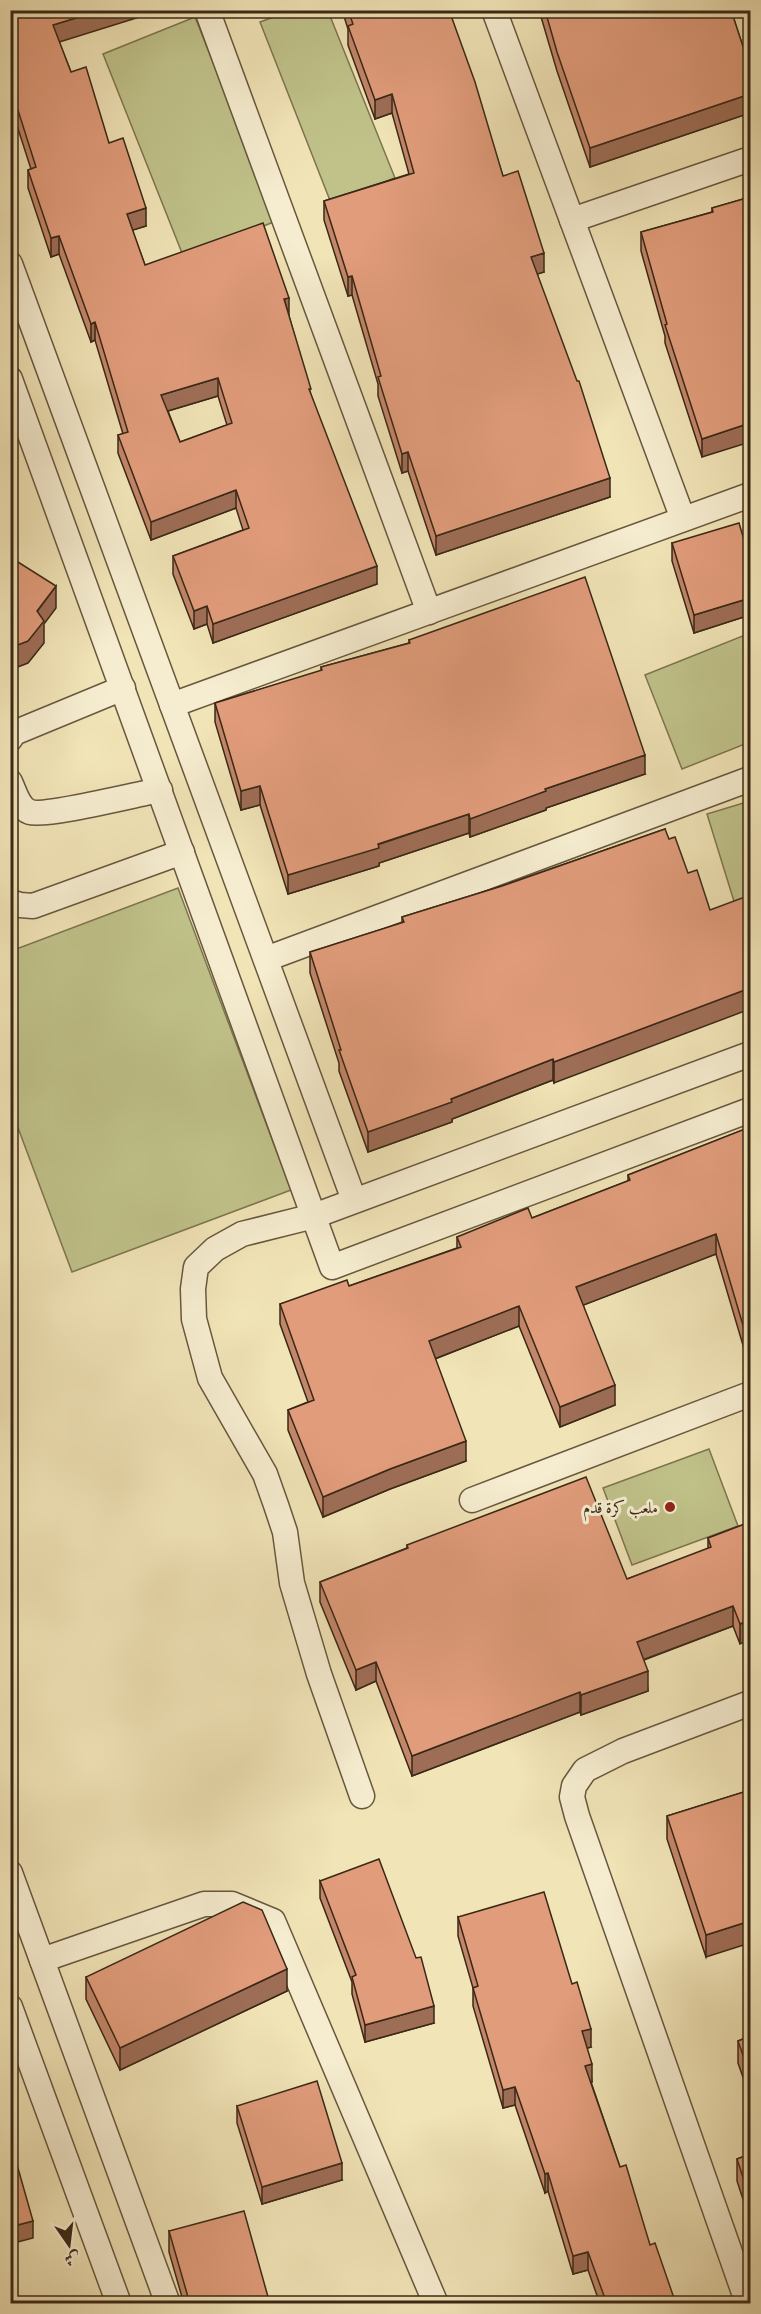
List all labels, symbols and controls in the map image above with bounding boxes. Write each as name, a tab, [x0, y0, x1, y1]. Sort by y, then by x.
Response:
place label: ملعب كرة قدم	[583, 1498, 658, 1522]
marker: ملعب كرة قدم	[663, 1500, 677, 1514]
north arrow	[39, 2215, 99, 2275]
text: ش	[63, 2248, 83, 2270]

